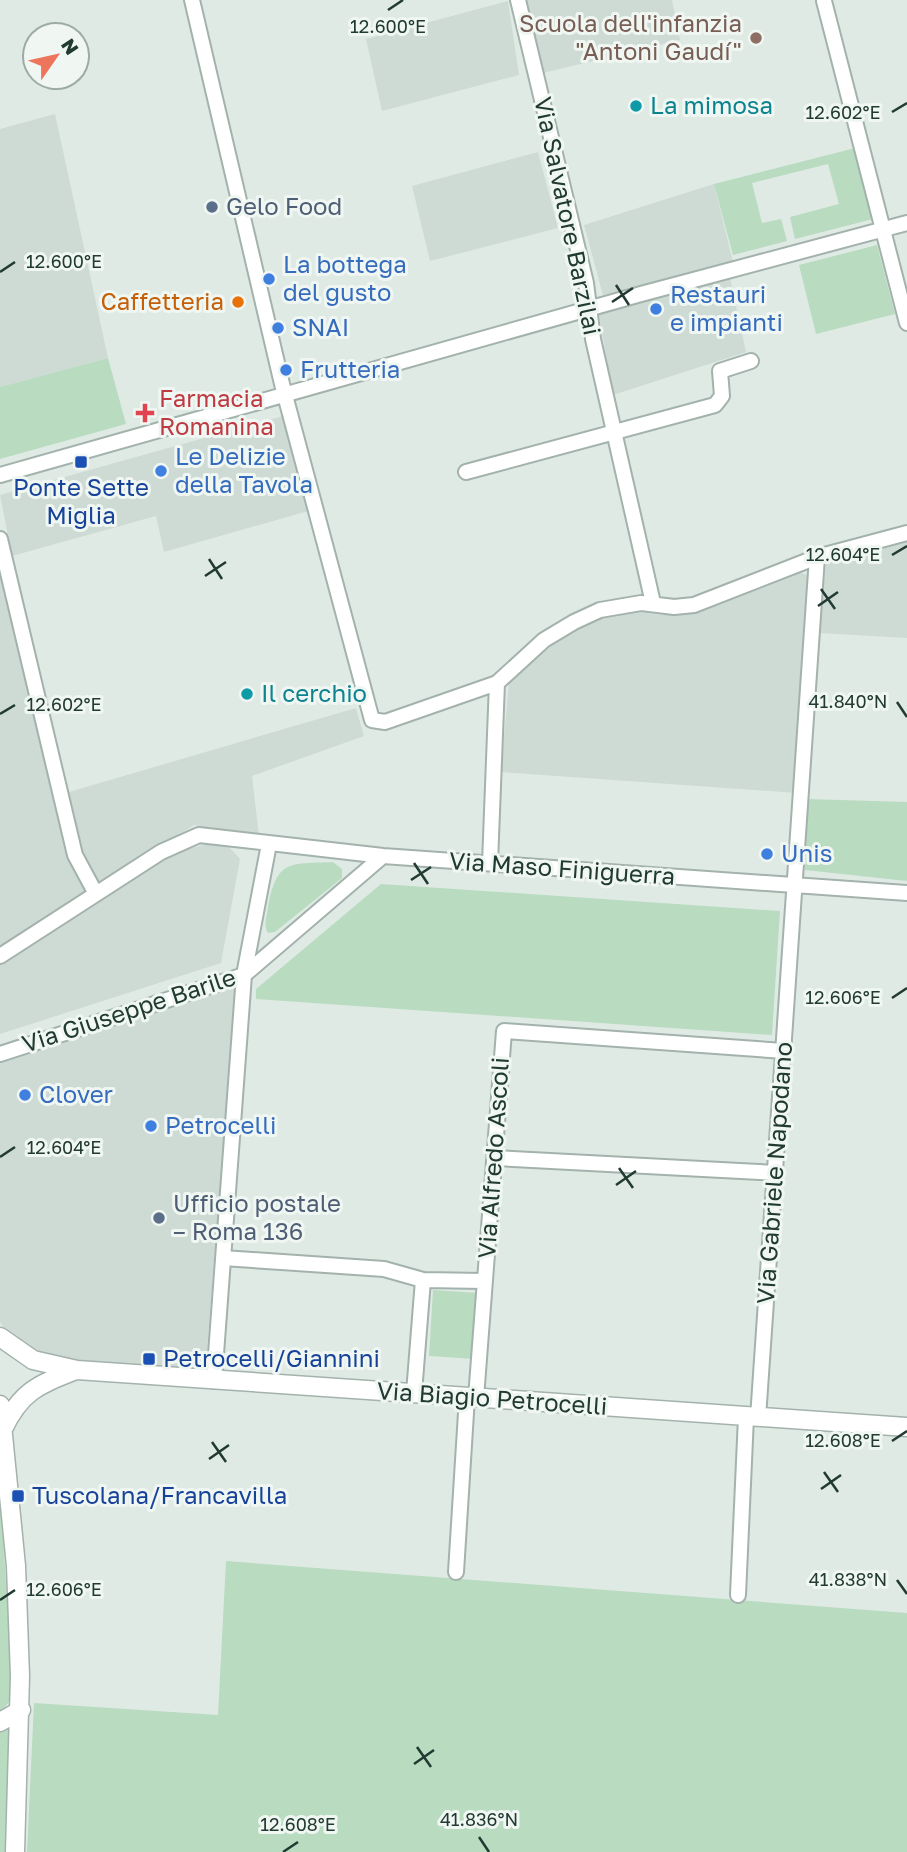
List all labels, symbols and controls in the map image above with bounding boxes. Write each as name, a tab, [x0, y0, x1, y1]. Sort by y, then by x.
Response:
place label: Scuola dell'infanzia "Antoni Gaudí"	[519, 8, 742, 65]
text: 12.600°E	[350, 15, 426, 37]
north arrow	[21, 21, 91, 91]
marker: Scuola dell'infanzia "Antoni Gaudí"	[748, 30, 764, 46]
text: N	[57, 34, 84, 59]
place label: La mimosa	[650, 90, 773, 119]
street label: Via Salvatore Barzilai	[529, 94, 608, 337]
marker: La mimosa	[628, 98, 644, 114]
text: 12.602°E	[805, 101, 881, 123]
place label: Gelo Food	[226, 191, 342, 220]
marker: Gelo Food	[204, 199, 220, 215]
place label: La bottega del gusto	[283, 249, 407, 306]
text: 12.600°E	[26, 250, 102, 272]
marker: La bottega del gusto	[261, 271, 277, 287]
place label: Restauri e impianti	[670, 279, 783, 336]
place label: Caffetteria	[100, 286, 224, 315]
marker: Caffetteria	[230, 294, 246, 310]
marker: Restauri e impianti	[648, 301, 664, 317]
place label: SNAI	[292, 312, 349, 341]
marker: SNAI	[270, 320, 286, 336]
place label: Frutteria	[300, 354, 400, 383]
marker: Frutteria	[278, 362, 294, 378]
place label: Farmacia Romanina	[159, 383, 274, 440]
marker: Farmacia Romanina	[137, 405, 153, 421]
place label: Le Delizie della Tavola	[175, 441, 313, 498]
marker: Ponte Sette Miglia	[73, 454, 89, 470]
marker: Le Delizie della Tavola	[153, 463, 169, 479]
place label: Ponte Sette Miglia	[13, 472, 149, 529]
text: 12.604°E	[806, 543, 880, 565]
place label: Il cerchio	[261, 678, 367, 707]
marker: Il cerchio	[239, 686, 255, 702]
text: 41.840°N	[809, 690, 887, 712]
text: 12.602°E	[26, 693, 102, 715]
place label: Unis	[781, 838, 832, 867]
street label: Via Maso Finiguerra	[448, 845, 676, 890]
marker: Unis	[759, 846, 775, 862]
street label: Via Giuseppe Barile	[18, 961, 239, 1058]
text: 12.606°E	[805, 986, 881, 1008]
street label: Via Gabriele Napodano	[750, 1041, 797, 1305]
street label: Via Alfredo Ascoli	[471, 1056, 514, 1260]
place label: Clover	[39, 1079, 113, 1108]
marker: Clover	[17, 1087, 33, 1103]
place label: Petrocelli	[165, 1110, 276, 1139]
marker: Petrocelli	[143, 1118, 159, 1134]
text: 12.604°E	[27, 1136, 101, 1158]
place label: Ufficio postale – Roma 136	[173, 1188, 341, 1245]
marker: Ufficio postale – Roma 136	[151, 1210, 167, 1226]
place label: Petrocelli/Giannini	[163, 1343, 380, 1372]
marker: Petrocelli/Giannini	[141, 1351, 157, 1367]
street label: Via Biagio Petrocelli	[376, 1375, 608, 1420]
text: 12.608°E	[805, 1429, 881, 1451]
place label: Tuscolana/Francavilla	[32, 1480, 287, 1509]
marker: Tuscolana/Francavilla	[10, 1488, 26, 1504]
text: 41.838°N	[809, 1568, 887, 1590]
text: 12.606°E	[26, 1578, 102, 1600]
text: 41.836°N	[440, 1808, 518, 1830]
text: 12.608°E	[260, 1813, 336, 1835]

